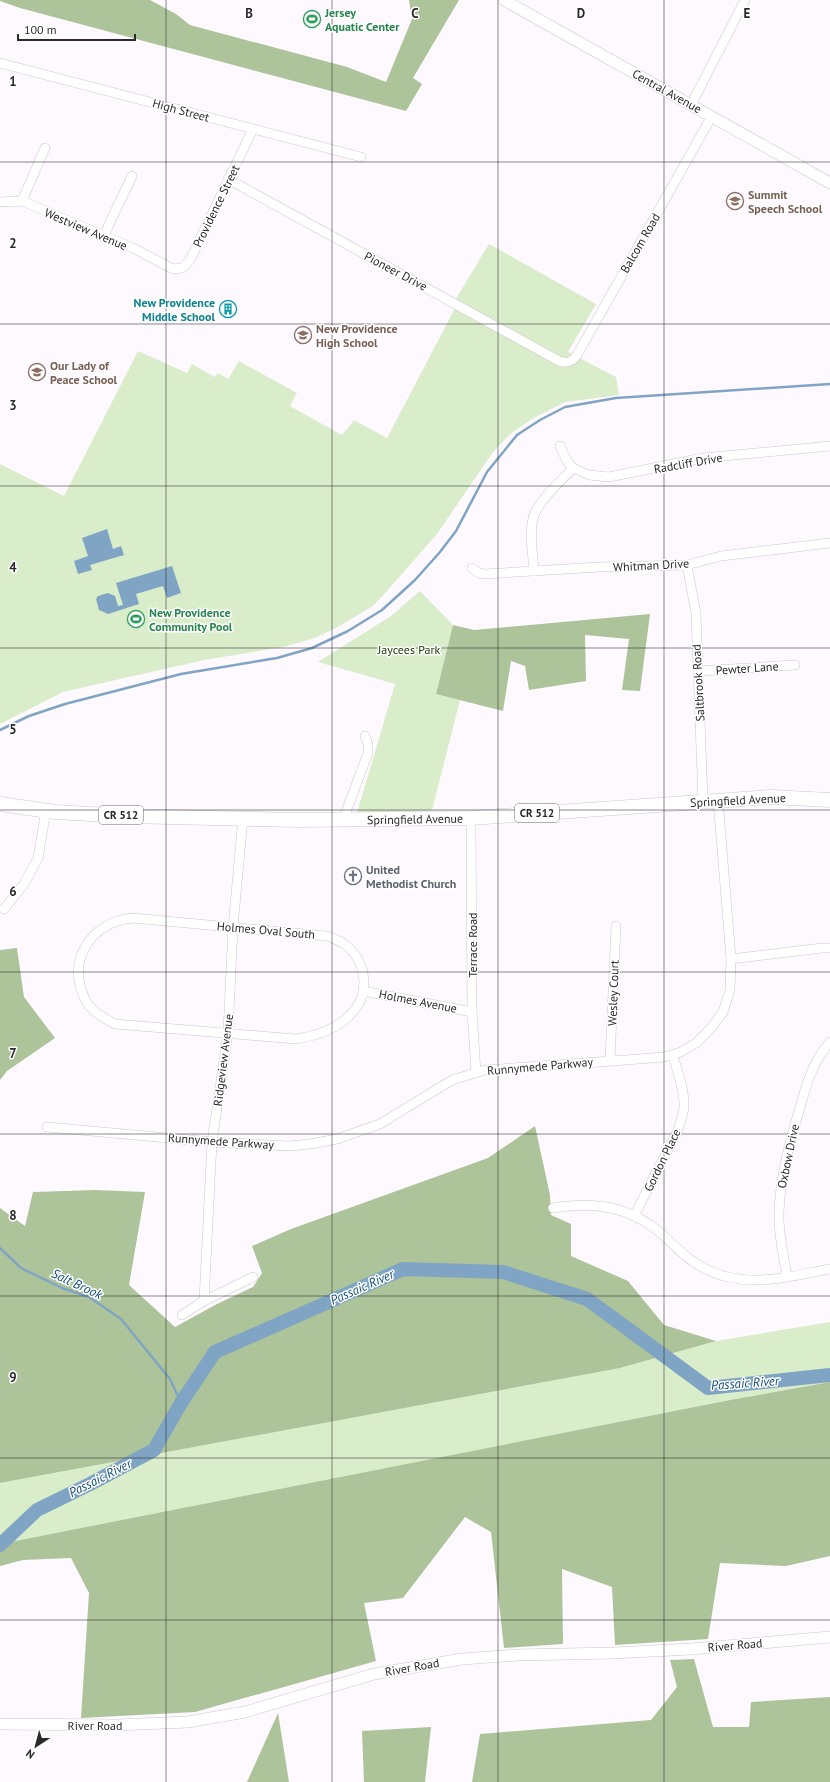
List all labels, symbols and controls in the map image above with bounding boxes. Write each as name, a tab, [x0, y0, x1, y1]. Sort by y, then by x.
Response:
text: B	[245, 5, 253, 22]
place label: Jersey Aquatic Center	[324, 5, 400, 34]
text: C	[411, 5, 419, 22]
text: D	[577, 5, 585, 22]
text: E	[744, 5, 751, 22]
sports icon: Jersey Aquatic Center	[302, 9, 322, 29]
scale bar	[18, 16, 135, 42]
text: 100 m	[24, 22, 57, 37]
street label: Central Avenue	[630, 66, 704, 116]
text: 1	[9, 73, 17, 90]
street label: High Street	[151, 95, 211, 125]
street label: Providence Street	[190, 162, 242, 250]
place label: Summit Speech School	[748, 187, 823, 216]
school or university icon: Summit Speech School	[725, 191, 745, 211]
street label: Westview Avenue	[42, 205, 130, 253]
street label: Balcom Road	[617, 211, 663, 275]
text: 2	[9, 235, 17, 252]
street label: Pioneer Drive	[362, 248, 430, 294]
place label: New Providence Middle School	[134, 295, 215, 324]
building icon: New Providence Middle School	[218, 299, 238, 319]
place label: New Providence High School	[316, 321, 398, 350]
school or university icon: New Providence High School	[293, 325, 313, 345]
place label: Our Lady of Peace School	[50, 358, 118, 387]
school or university icon: Our Lady of Peace School	[27, 362, 47, 382]
text: 3	[9, 397, 17, 414]
street label: Radcliff Drive	[653, 450, 723, 476]
street label: Whitman Drive	[613, 556, 689, 574]
text: 4	[9, 559, 17, 576]
place label: New Providence Community Pool	[149, 605, 233, 634]
sports icon: New Providence Community Pool	[126, 609, 146, 629]
park label: Jaycees Park	[377, 642, 440, 657]
street label: Saltbrook Road	[688, 644, 708, 722]
street label: Pewter Lane	[715, 658, 779, 678]
text: 5	[9, 721, 17, 738]
street label: Springfield Avenue	[690, 790, 786, 810]
road number: CR 512	[515, 804, 559, 822]
road number: CR 512	[99, 806, 143, 824]
street label: Springfield Avenue	[367, 811, 463, 827]
place label: United Methodist Church	[366, 862, 456, 891]
church icon: United Methodist Church	[343, 866, 363, 886]
text: 6	[9, 883, 17, 900]
street label: Terrace Road	[465, 912, 480, 978]
street label: Holmes Oval South	[216, 918, 316, 942]
street label: Wesley Court	[604, 960, 622, 1026]
street label: Holmes Avenue	[378, 986, 458, 1016]
street label: Ridgeview Avenue	[210, 1013, 236, 1107]
text: 7	[9, 1045, 17, 1062]
street label: Runnymede Parkway	[486, 1054, 594, 1078]
street label: Oxbow Drive	[774, 1122, 802, 1190]
street label: Gordon Place	[640, 1126, 684, 1194]
street label: Runnymede Parkway	[167, 1130, 275, 1152]
text: 8	[9, 1207, 17, 1224]
water label: Salt Brook	[49, 1265, 106, 1304]
water label: Passaic River	[327, 1265, 397, 1309]
text: 9	[9, 1369, 17, 1386]
water label: Passaic River	[710, 1372, 780, 1394]
water label: Passaic River	[66, 1455, 135, 1501]
street label: River Road	[707, 1635, 763, 1655]
street label: River Road	[384, 1655, 440, 1679]
street label: River Road	[68, 1718, 122, 1733]
north arrow	[16, 1726, 56, 1766]
text: N	[23, 1746, 37, 1762]

